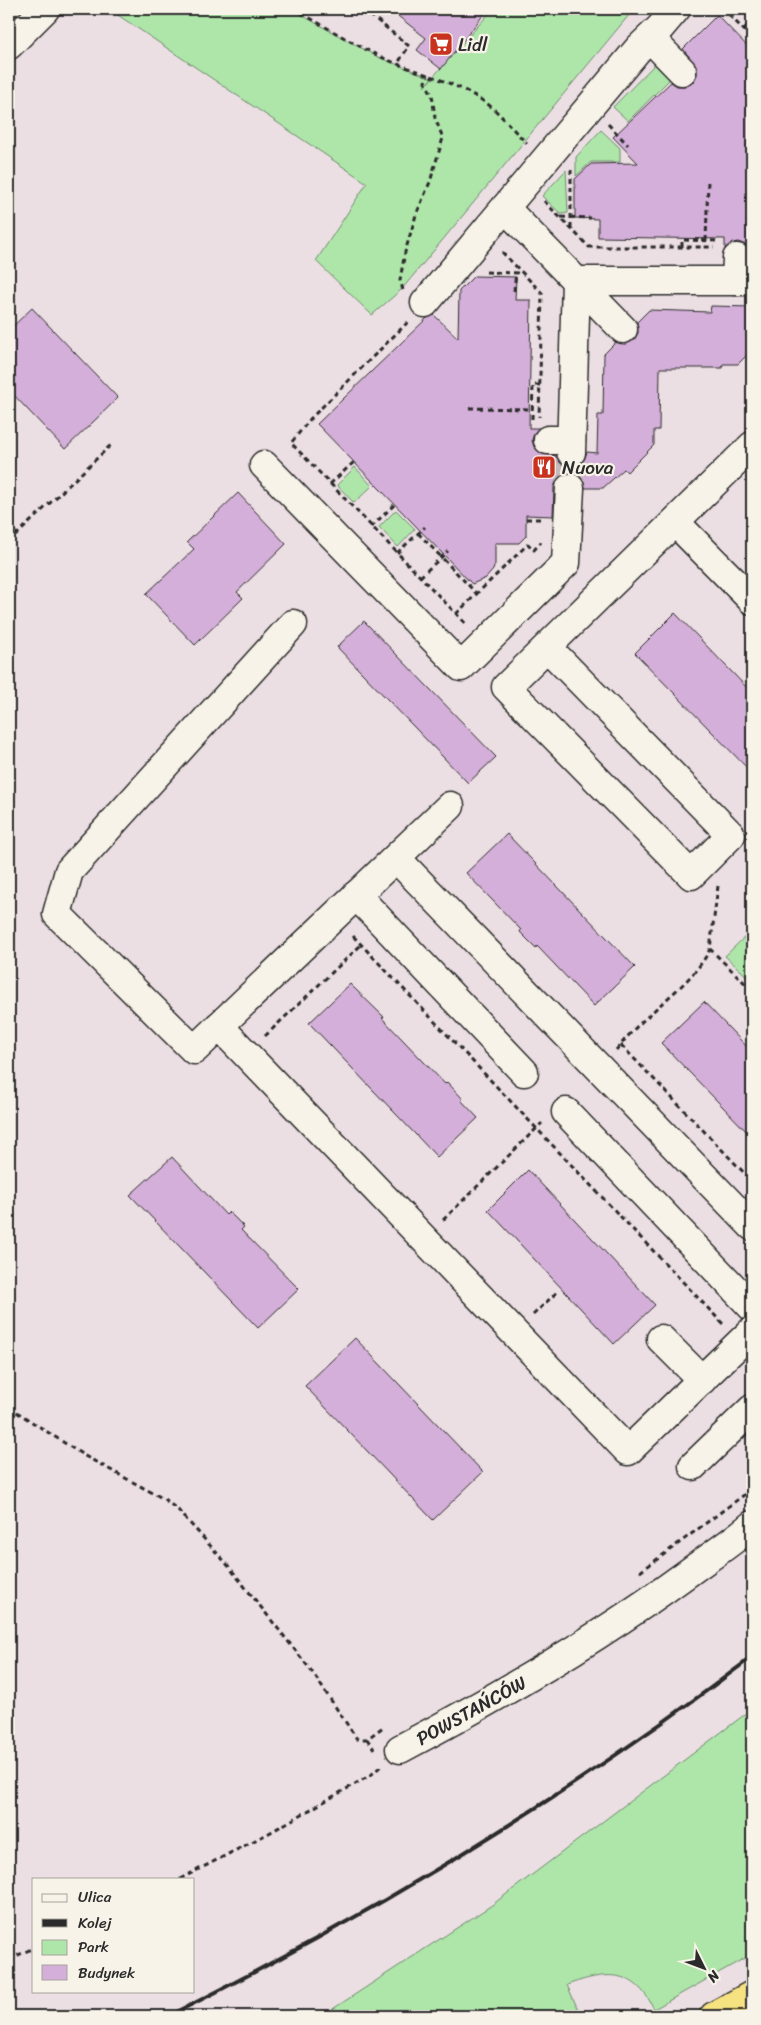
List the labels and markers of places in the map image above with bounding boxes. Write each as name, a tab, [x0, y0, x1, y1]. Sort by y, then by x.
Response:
place label: Lidl	[458, 28, 488, 61]
supermarket icon: Lidl	[428, 31, 454, 57]
place label: Nuova	[562, 451, 614, 484]
restaurant icon: Nuova	[531, 454, 557, 480]

